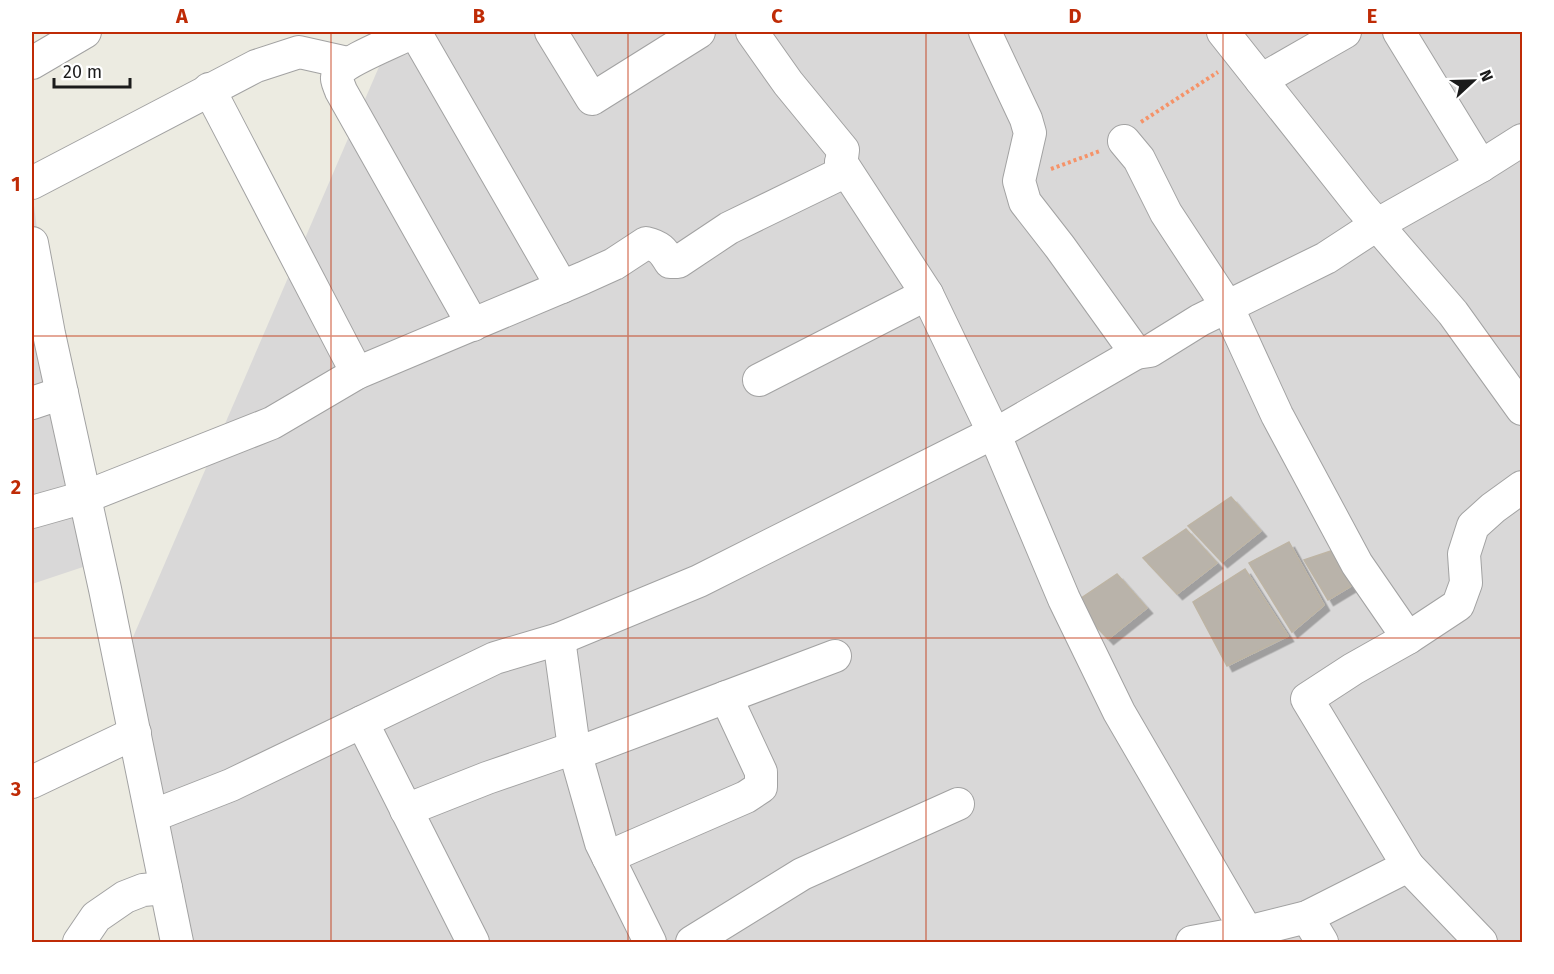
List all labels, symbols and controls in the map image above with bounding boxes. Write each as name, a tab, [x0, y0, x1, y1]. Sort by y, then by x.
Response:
text: A	[175, 4, 189, 28]
text: B	[473, 4, 485, 28]
text: C	[771, 4, 783, 28]
text: D	[1068, 4, 1082, 28]
text: E	[1367, 4, 1377, 28]
scale bar	[54, 51, 130, 89]
north arrow	[1443, 51, 1503, 111]
text: 20 m	[63, 61, 102, 83]
text: N	[1476, 67, 1497, 84]
text: 1	[11, 172, 21, 196]
text: 2	[11, 475, 21, 499]
text: 3	[10, 777, 21, 801]

